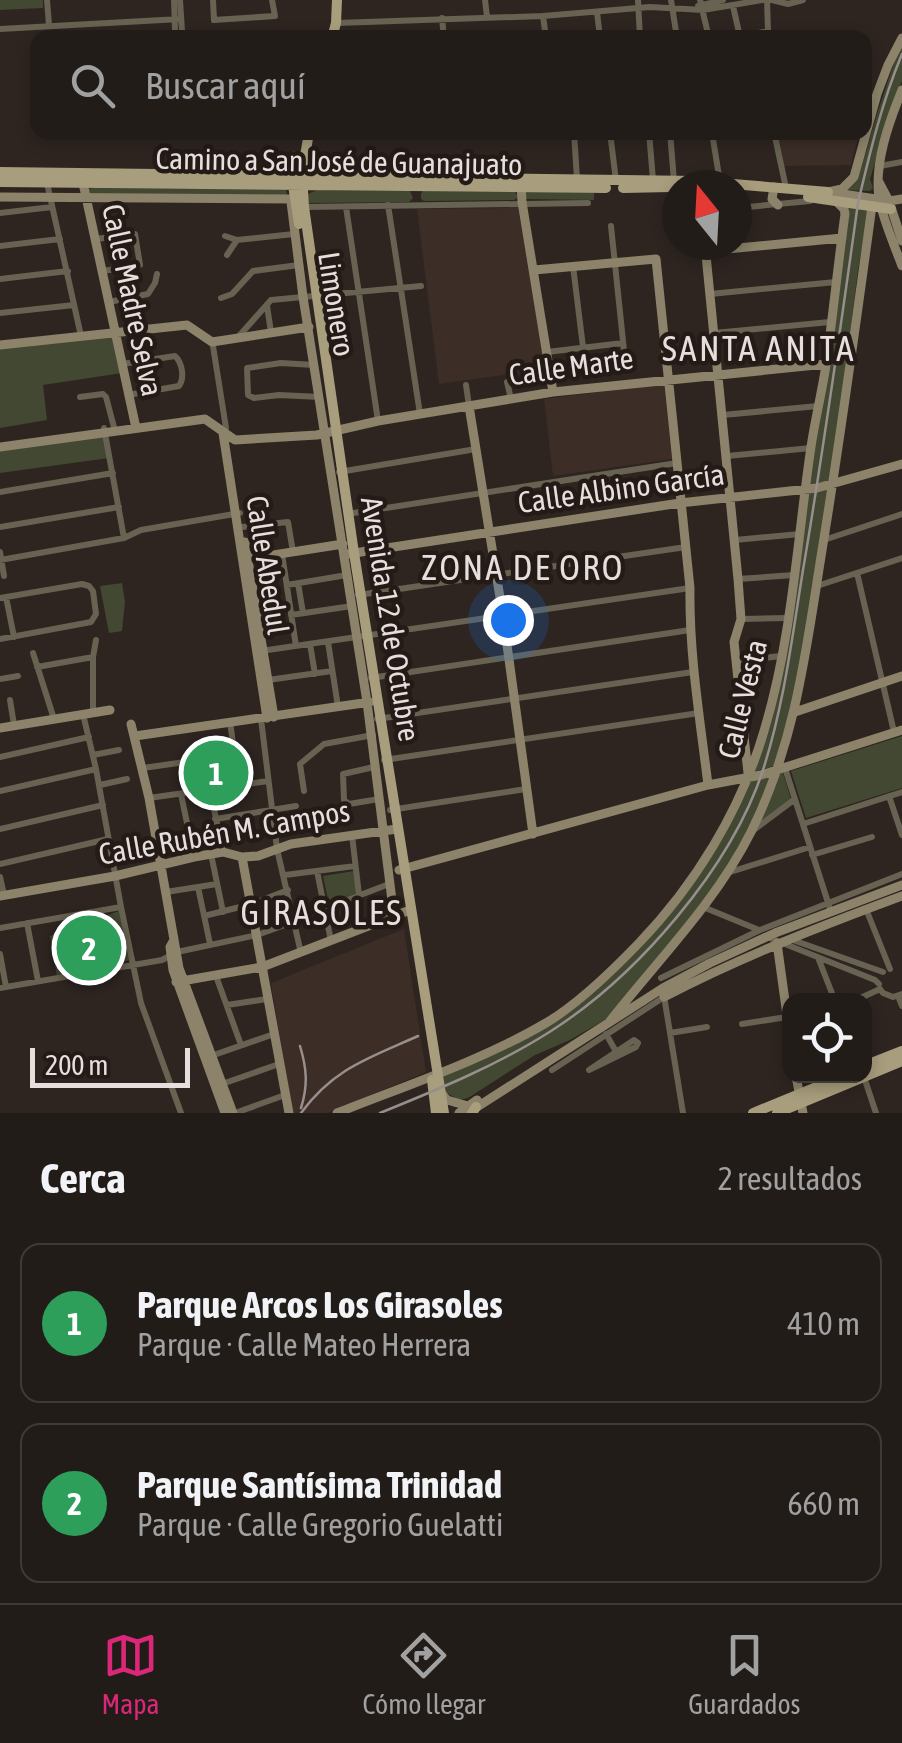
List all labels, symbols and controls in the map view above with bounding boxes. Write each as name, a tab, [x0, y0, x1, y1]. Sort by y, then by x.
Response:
search box	[30, 30, 872, 140]
icon: search	[65, 58, 120, 113]
text: Buscar aquí	[145, 64, 306, 107]
street label: Camino a San José de Guanajuato	[155, 141, 523, 181]
north arrow	[662, 170, 752, 260]
street label: Calle Madre Selva	[96, 201, 170, 399]
street label: Limonero	[312, 249, 362, 359]
district label: SANTA ANITA	[662, 328, 856, 368]
street label: Calle Marte	[507, 340, 635, 392]
street label: Calle Albino García	[516, 457, 726, 519]
street label: Calle Abedul	[240, 493, 296, 637]
street label: Avenida 12 de Octubre	[355, 494, 427, 744]
district label: ZONA DE ORO	[421, 547, 625, 587]
your location	[483, 595, 534, 646]
street label: Calle Vesta	[711, 636, 773, 762]
pin: 1	[184, 736, 248, 810]
street label: Calle Rubén M. Campos	[96, 793, 352, 871]
district label: GIRASOLES	[241, 892, 403, 932]
pin: 2	[56, 910, 122, 986]
map controls	[782, 993, 872, 1083]
button: locate	[782, 993, 872, 1083]
scale bar	[30, 1043, 190, 1088]
text: 200 m	[45, 1049, 108, 1081]
text: Cerca	[40, 1154, 125, 1202]
text: 2 resultados	[718, 1160, 862, 1197]
text: Parque Arcos Los Girasoles	[137, 1283, 503, 1326]
text: 1	[67, 1305, 82, 1342]
text: 410 m	[787, 1305, 860, 1342]
text: Parque · Calle Mateo Herrera	[137, 1326, 471, 1363]
text: Parque Santísima Trinidad	[137, 1463, 502, 1506]
text: 2	[67, 1485, 82, 1522]
text: 660 m	[787, 1485, 860, 1522]
text: Parque · Calle Gregorio Guelatti	[137, 1506, 503, 1543]
tab: Mapa	[101, 1628, 160, 1720]
tab: Cómo llegar	[362, 1628, 485, 1720]
tab: Guardados	[688, 1628, 801, 1720]

